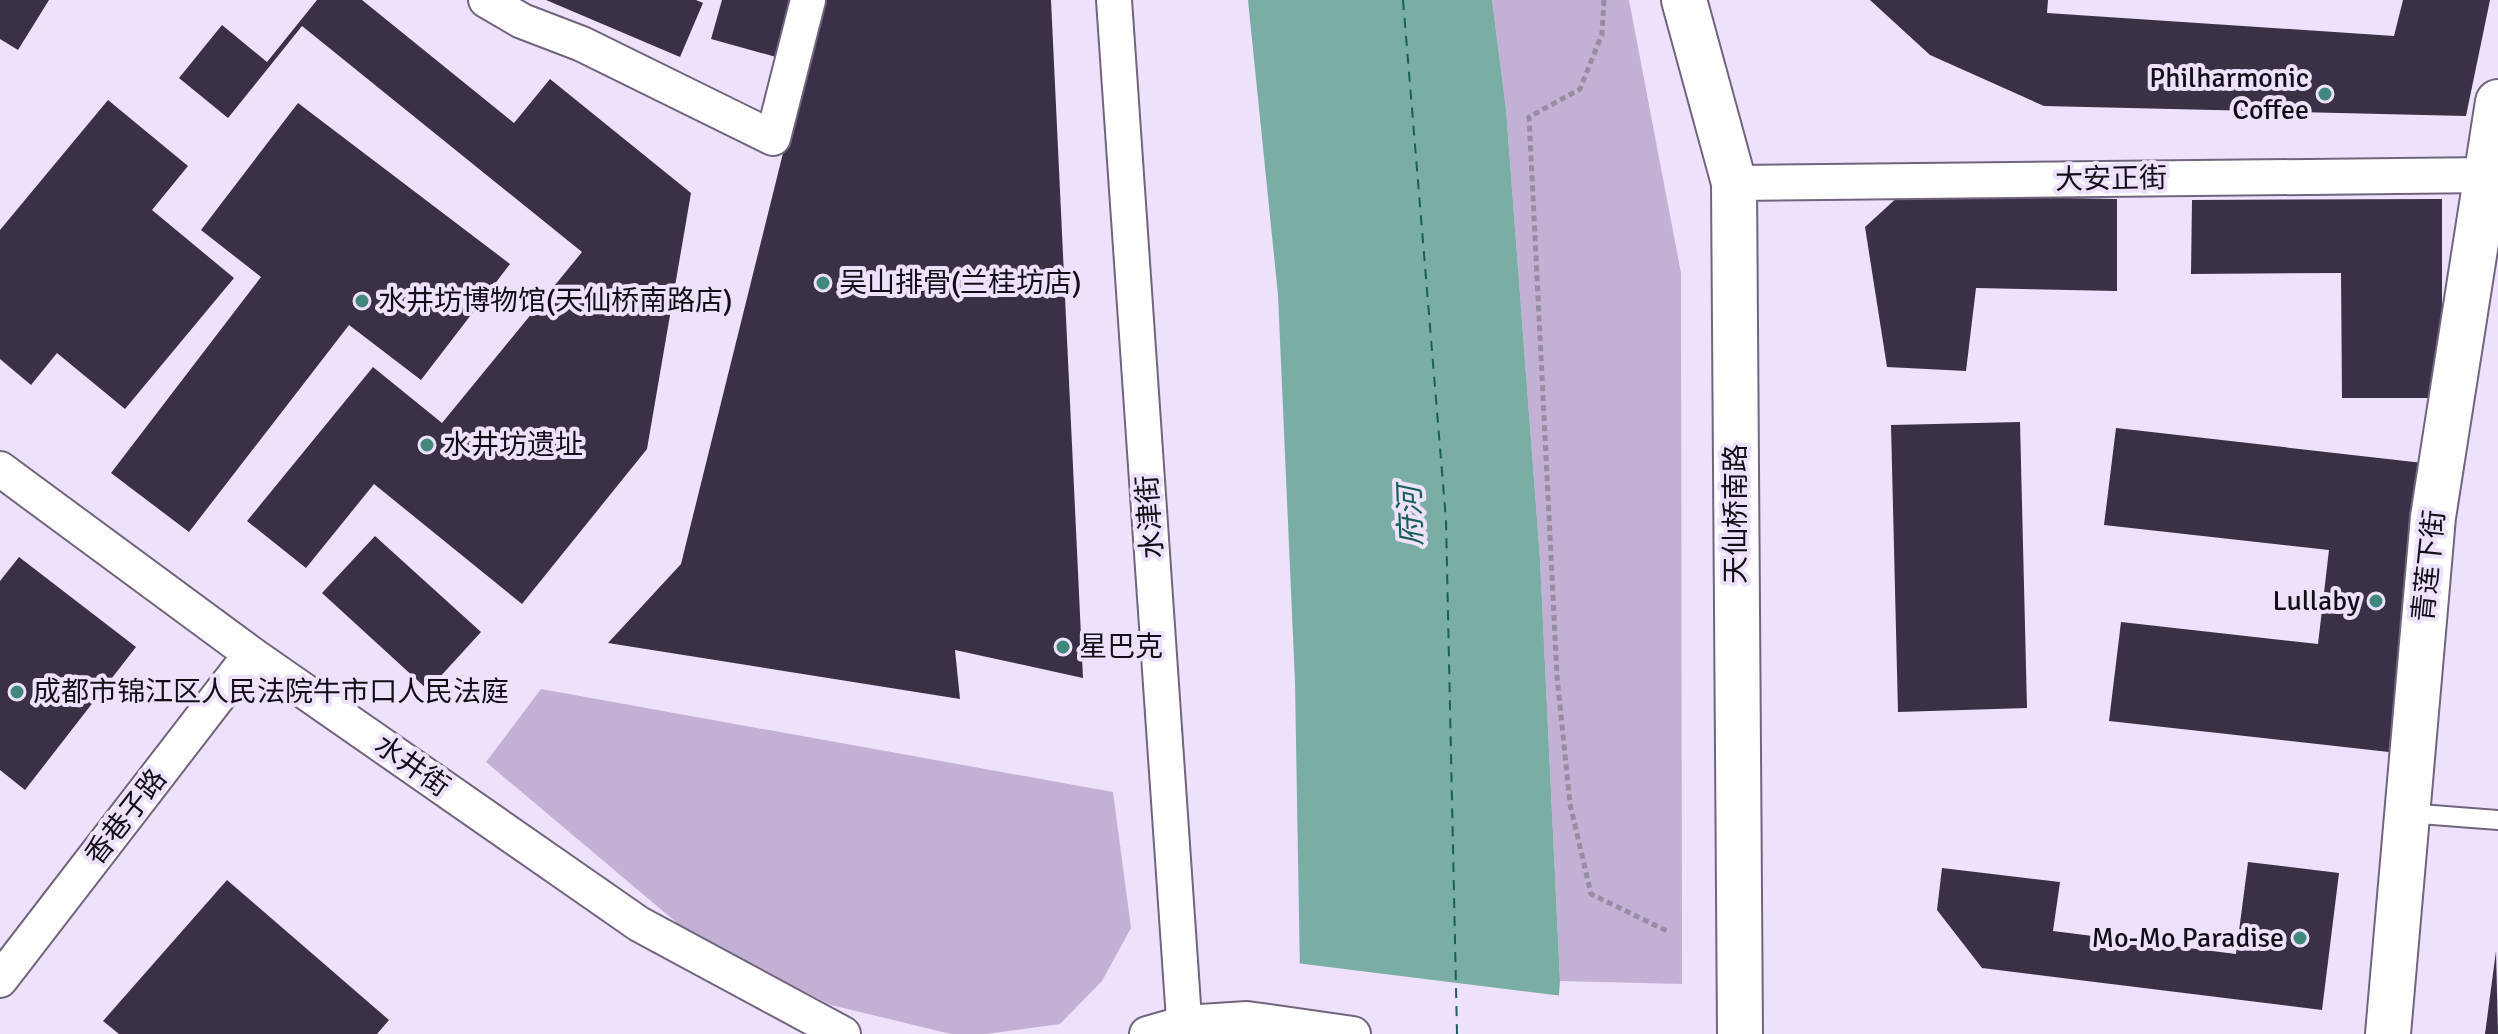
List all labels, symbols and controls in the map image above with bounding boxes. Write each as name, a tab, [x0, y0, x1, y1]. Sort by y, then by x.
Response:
place label: Philharmonic Coffee	[2149, 61, 2309, 127]
marker: Philharmonic Coffee	[2316, 85, 2334, 103]
street label: 大安正街	[2055, 161, 2167, 197]
place label: 吴山排骨(兰桂坊店)	[839, 266, 1082, 300]
marker: 吴山排骨(兰桂坊店)	[814, 274, 832, 292]
place label: 水井坊博物馆(天仙桥南路店)	[378, 284, 733, 318]
marker: 水井坊博物馆(天仙桥南路店)	[353, 292, 371, 310]
place label: 水井坊遗址	[443, 428, 583, 462]
marker: 水井坊遗址	[418, 436, 436, 454]
street label: 天仙桥南路	[1719, 444, 1753, 584]
street label: 水津街	[1130, 474, 1170, 560]
water label: 府河	[1391, 480, 1431, 547]
street label: 青莲下街	[2406, 509, 2452, 623]
place label: Lullaby	[2273, 584, 2360, 618]
marker: Lullaby	[2367, 592, 2385, 610]
place label: 星巴克	[1079, 630, 1163, 664]
marker: 星巴克	[1054, 638, 1072, 656]
place label: 成都市锦江区人民法院牛市口人民法庭	[33, 675, 509, 709]
marker: 成都市锦江区人民法院牛市口人民法庭	[8, 683, 26, 701]
street label: 水井街	[368, 728, 456, 804]
street label: 香巷子路	[78, 762, 174, 872]
place label: Mo-Mo Paradise	[2091, 921, 2284, 955]
marker: Mo-Mo Paradise	[2291, 929, 2309, 947]

